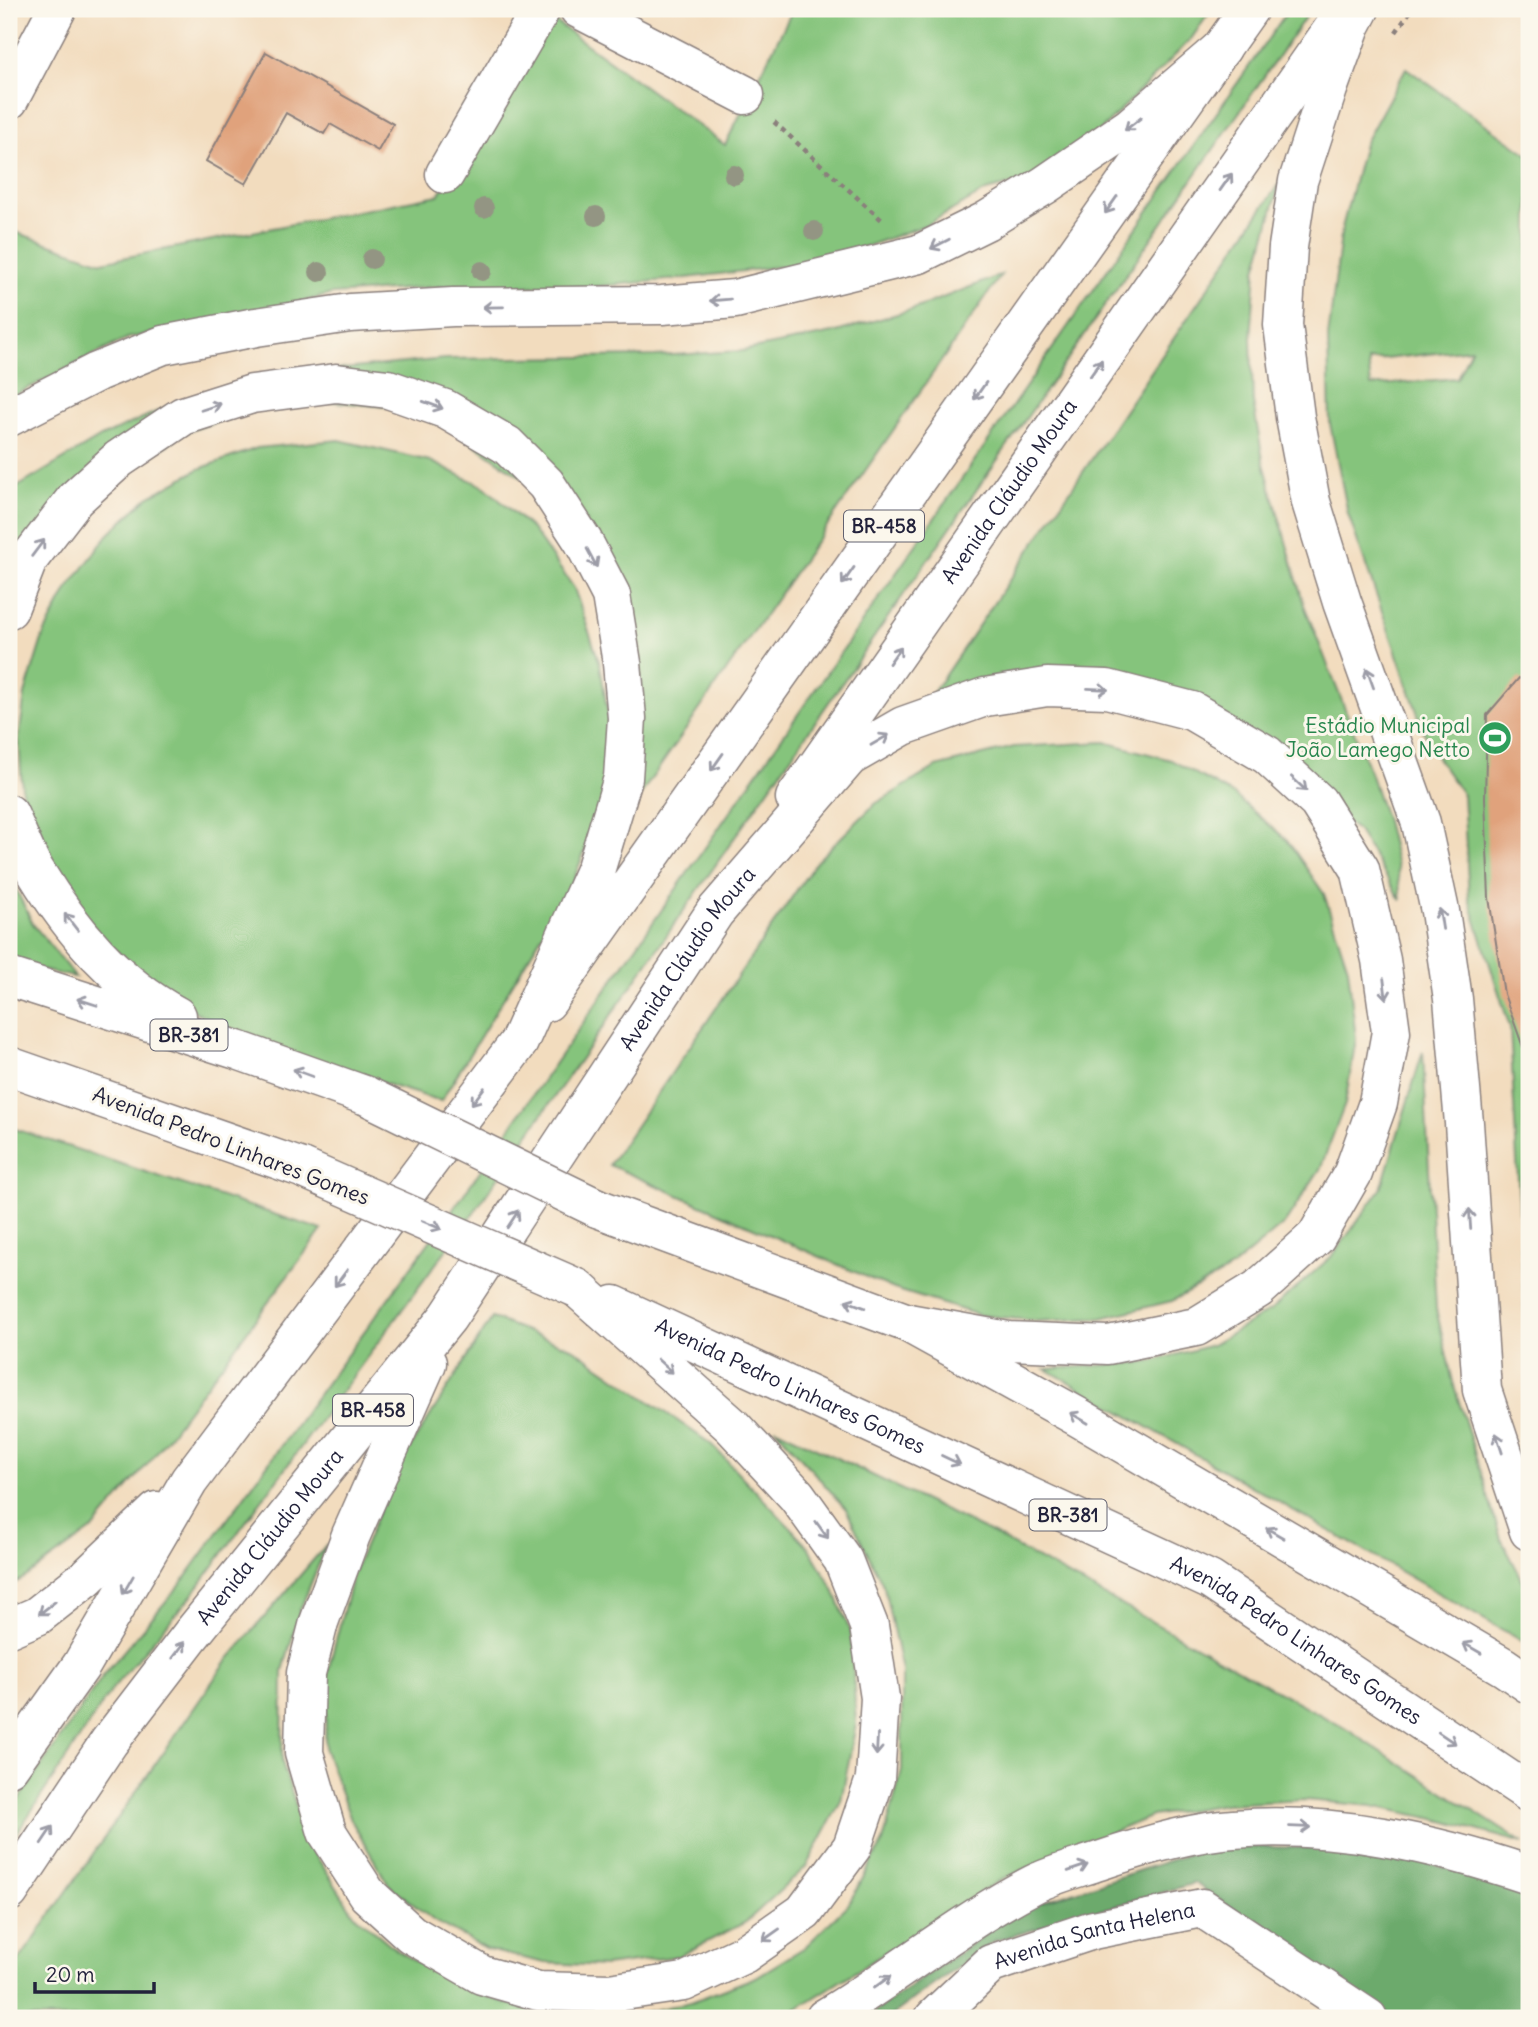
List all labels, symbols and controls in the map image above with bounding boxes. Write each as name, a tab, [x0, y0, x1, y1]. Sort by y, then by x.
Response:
one-way arrow	[1124, 117, 1143, 132]
one-way arrow	[1219, 173, 1233, 192]
one-way arrow	[1104, 195, 1118, 214]
one-way arrow	[930, 238, 951, 252]
one-way arrow	[709, 294, 732, 307]
one-way arrow	[482, 300, 505, 314]
one-way arrow	[1089, 359, 1103, 378]
one-way arrow	[973, 381, 987, 400]
street label: Avenida Cláudio Moura	[935, 394, 1083, 589]
one-way arrow	[200, 400, 222, 412]
one-way arrow	[421, 400, 443, 412]
road number: BR-458	[844, 510, 924, 541]
one-way arrow	[30, 539, 45, 557]
one-way arrow	[586, 548, 600, 568]
one-way arrow	[841, 566, 855, 585]
one-way arrow	[888, 646, 902, 665]
one-way arrow	[1363, 668, 1375, 690]
one-way arrow	[1086, 683, 1109, 696]
place label: Estádio Municipal João Lamego Netto	[1286, 712, 1470, 763]
sports icon: Estádio Municipal João Lamego Netto	[1476, 719, 1514, 757]
one-way arrow	[869, 733, 890, 746]
one-way arrow	[710, 752, 724, 771]
one-way arrow	[1290, 776, 1307, 793]
street label: Avenida Cláudio Moura	[613, 861, 761, 1056]
one-way arrow	[1435, 908, 1448, 931]
one-way arrow	[64, 913, 79, 931]
one-way arrow	[1379, 977, 1392, 1000]
one-way arrow	[76, 995, 98, 1008]
road number: BR-381	[150, 1020, 228, 1050]
one-way arrow	[292, 1066, 314, 1079]
street label: Avenida Pedro Linhares Gomes	[89, 1080, 373, 1211]
one-way arrow	[470, 1086, 485, 1105]
one-way arrow	[1464, 1208, 1477, 1231]
one-way arrow	[506, 1209, 520, 1229]
one-way arrow	[421, 1219, 442, 1232]
one-way arrow	[334, 1268, 348, 1287]
one-way arrow	[844, 1297, 866, 1309]
street label: Avenida Pedro Linhares Gomes	[651, 1312, 930, 1460]
one-way arrow	[656, 1358, 674, 1374]
road number: BR-458	[333, 1394, 413, 1426]
one-way arrow	[1069, 1411, 1090, 1424]
one-way arrow	[1492, 1433, 1504, 1455]
street label: Avenida Cláudio Moura	[190, 1443, 349, 1630]
one-way arrow	[940, 1454, 961, 1468]
road number: BR-381	[1030, 1499, 1106, 1530]
one-way arrow	[814, 1520, 829, 1539]
one-way arrow	[1266, 1526, 1286, 1540]
street label: Avenida Pedro Linhares Gomes	[1166, 1549, 1427, 1731]
one-way arrow	[121, 1575, 135, 1595]
one-way arrow	[38, 1601, 57, 1616]
one-way arrow	[172, 1641, 187, 1660]
one-way arrow	[1462, 1641, 1482, 1655]
one-way arrow	[1437, 1731, 1456, 1746]
one-way arrow	[871, 1733, 884, 1756]
one-way arrow	[1288, 1821, 1311, 1834]
one-way arrow	[40, 1826, 54, 1845]
one-way arrow	[1067, 1861, 1089, 1874]
street label: Avenida Santa Helena	[990, 1896, 1197, 1975]
one-way arrow	[762, 1928, 781, 1942]
scale bar	[35, 1950, 154, 1994]
text: 20 m	[46, 1961, 95, 1988]
one-way arrow	[872, 1975, 891, 1989]

